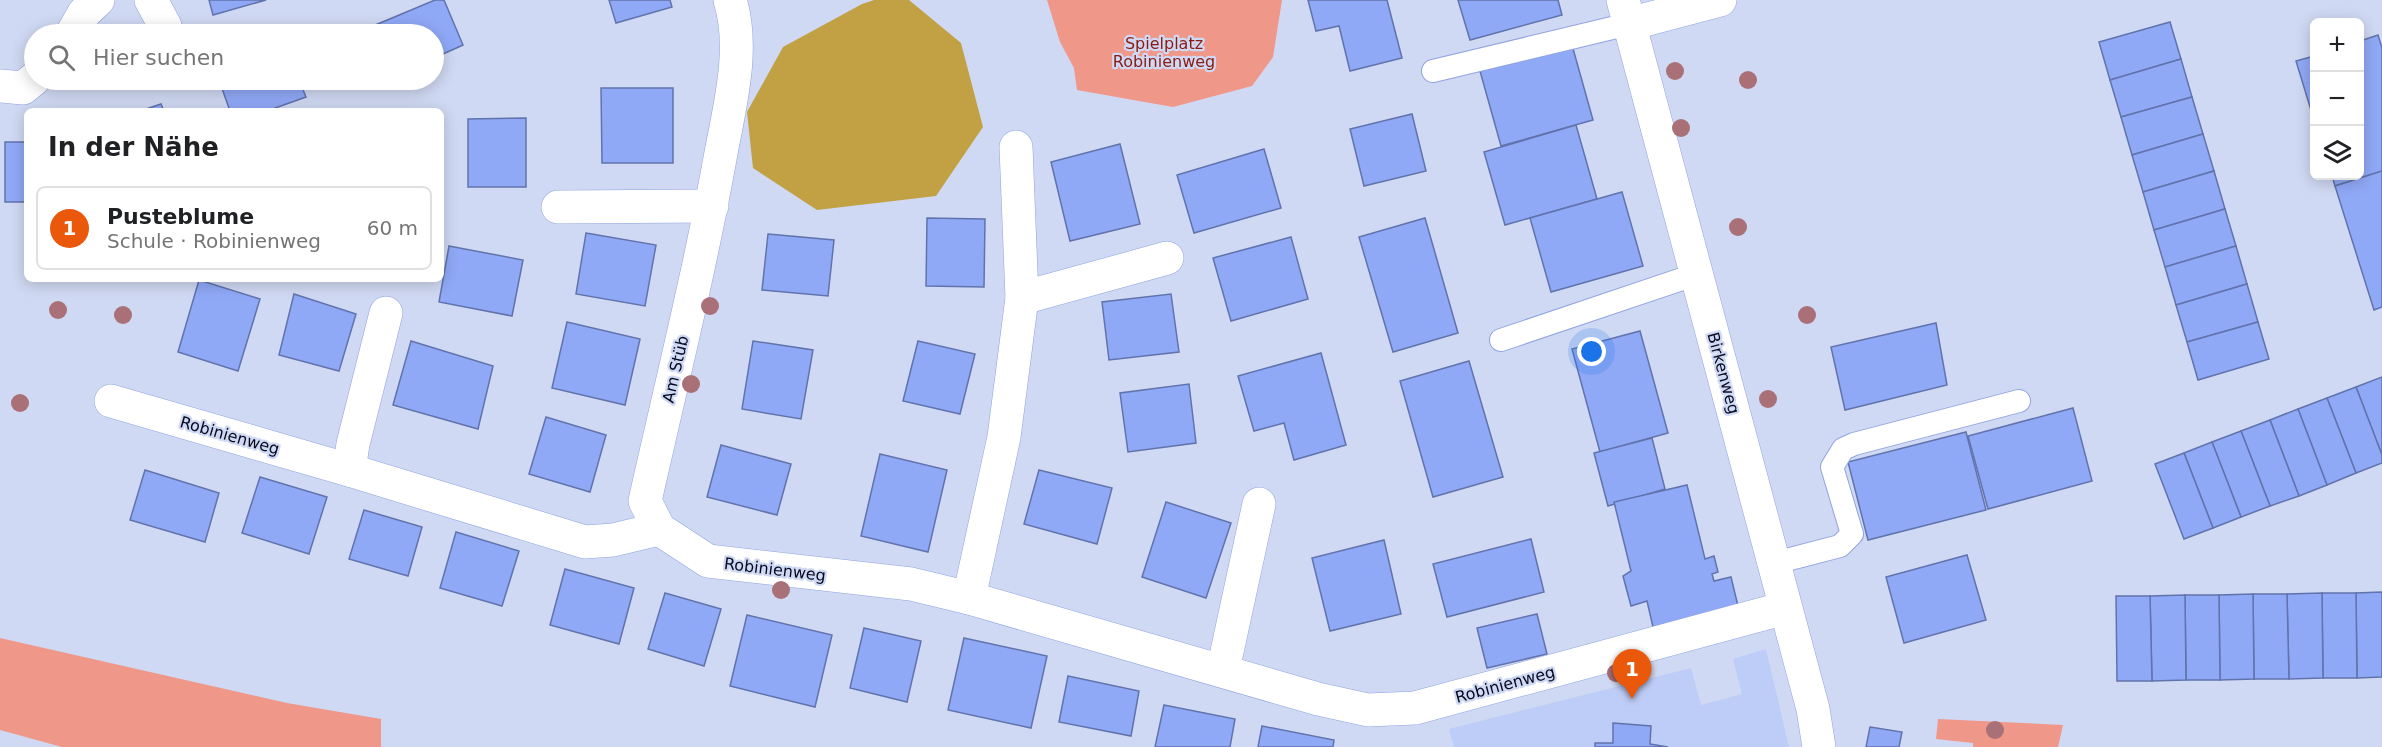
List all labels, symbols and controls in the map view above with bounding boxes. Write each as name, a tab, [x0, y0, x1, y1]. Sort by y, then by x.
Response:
map controls	[2310, 18, 2364, 180]
button: +	[2310, 18, 2364, 72]
search box	[24, 24, 444, 90]
park label: Spielplatz Robinienweg	[1113, 34, 1215, 71]
icon: search	[45, 41, 78, 74]
text: Hier suchen	[93, 45, 224, 70]
button: −	[2310, 72, 2364, 126]
button: layers	[2310, 126, 2364, 180]
text: In der Nähe	[48, 132, 219, 162]
text: Pusteblume	[107, 204, 254, 229]
text: 1	[63, 216, 76, 240]
text: 60 m	[367, 216, 418, 240]
text: Schule · Robinienweg	[107, 229, 321, 253]
street label: Birkenweg	[1704, 330, 1744, 416]
street label: Am Stüb	[659, 334, 692, 405]
your location	[1577, 337, 1606, 366]
street label: Robinienweg	[178, 412, 282, 459]
street label: Robinienweg	[723, 554, 827, 585]
pin: 1	[1612, 650, 1652, 699]
street label: Robinienweg	[1453, 662, 1557, 707]

